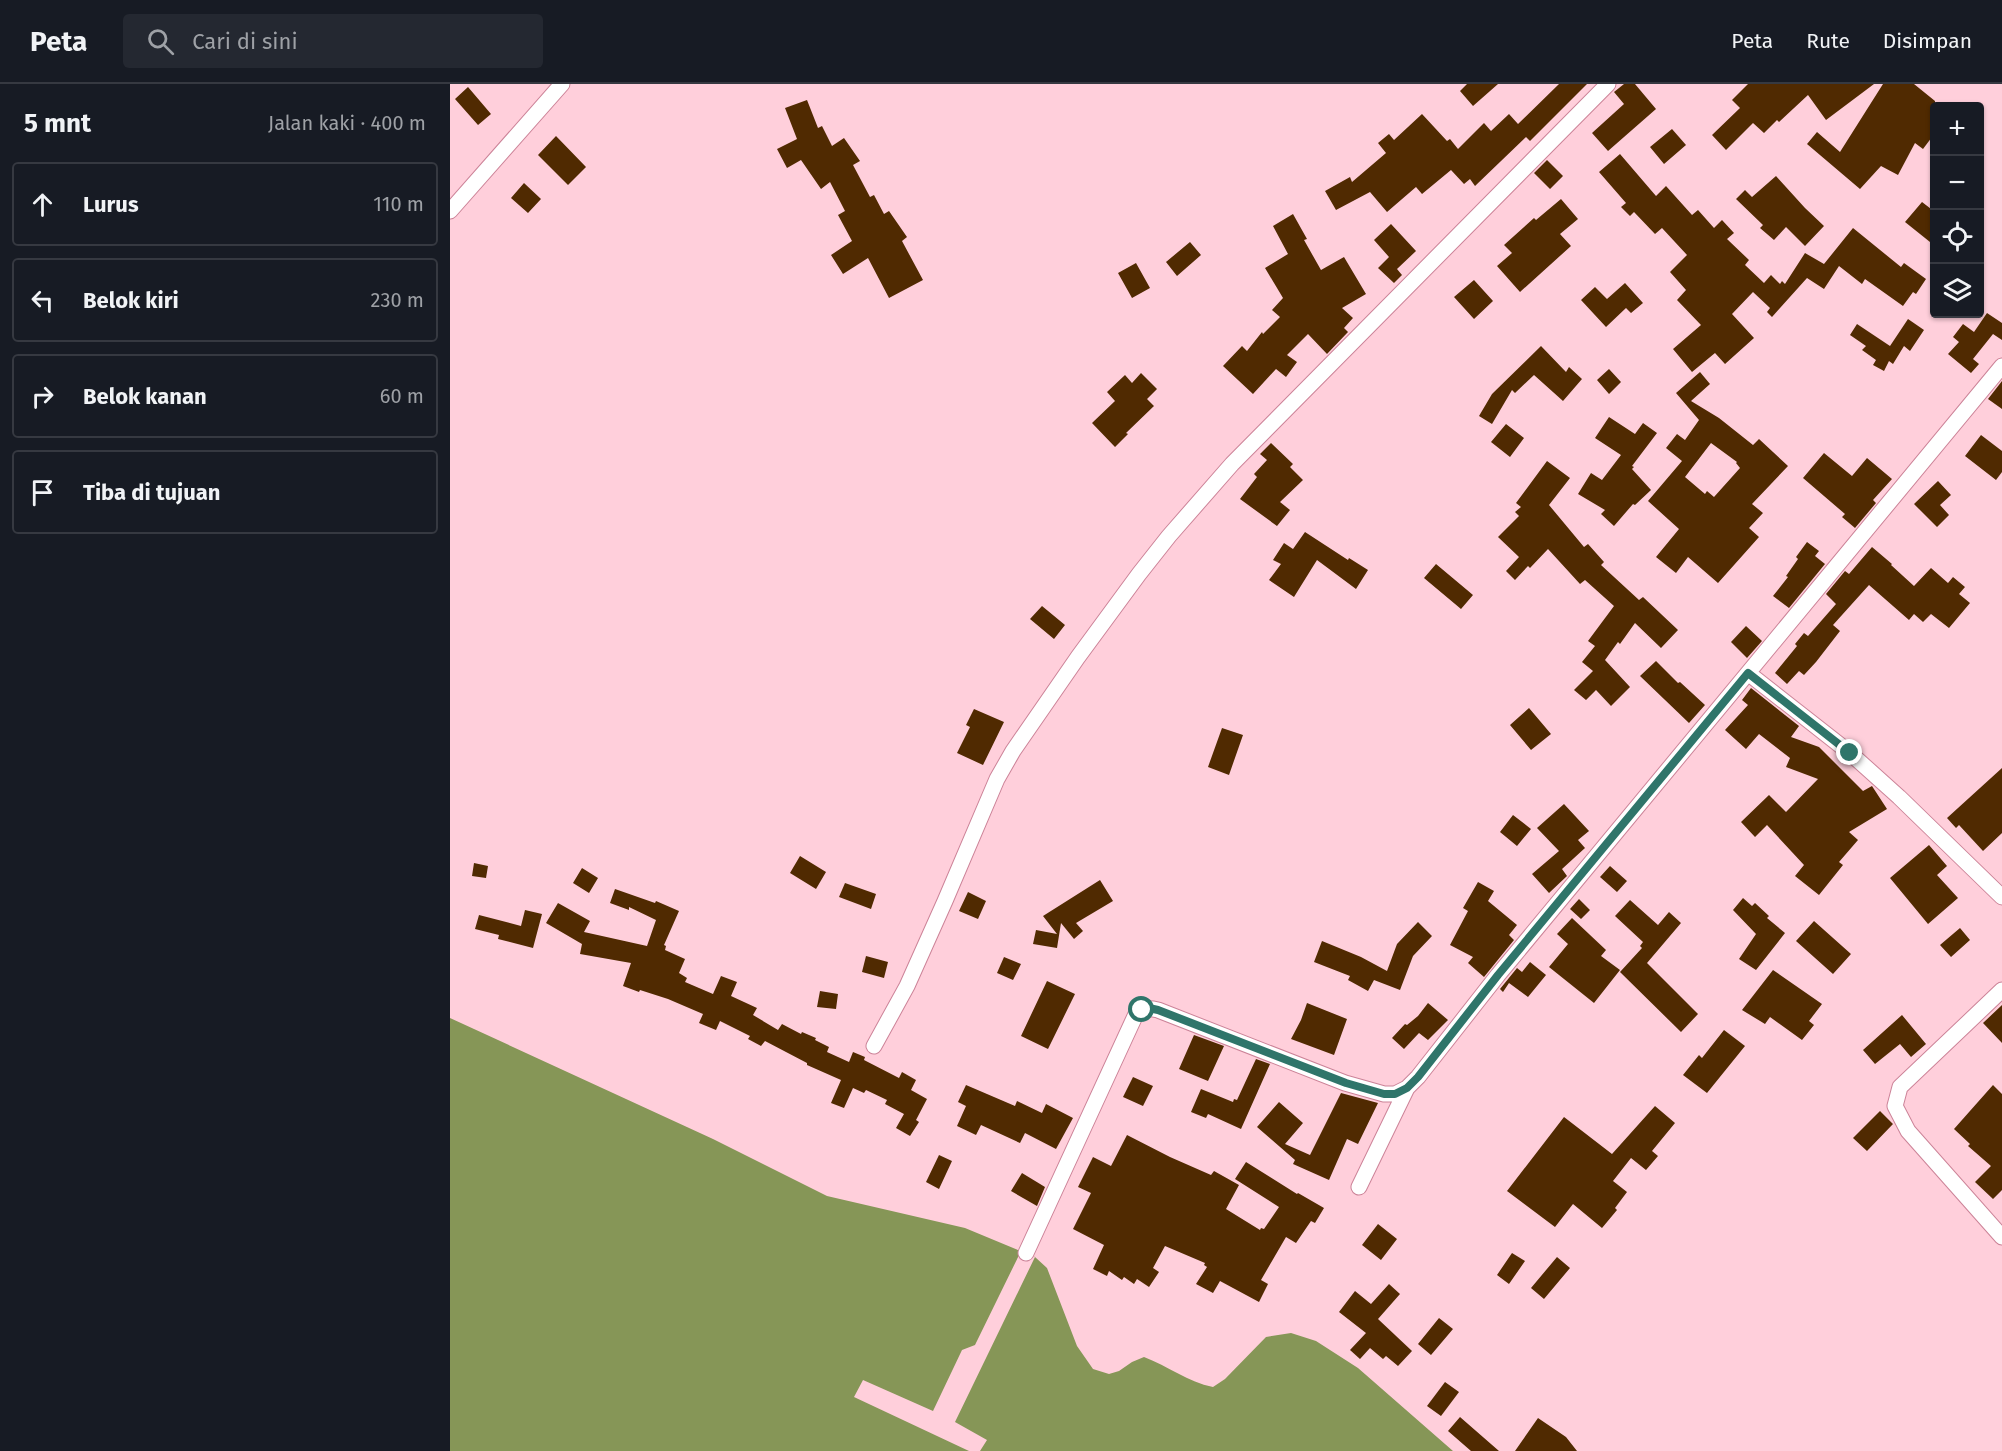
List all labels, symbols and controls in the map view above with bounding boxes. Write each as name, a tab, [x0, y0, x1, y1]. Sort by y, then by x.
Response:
search box	[123, 14, 543, 68]
text: Peta	[30, 25, 87, 58]
icon: search	[144, 25, 177, 58]
text: Cari di sini	[192, 28, 298, 55]
text: Peta	[1731, 28, 1773, 54]
text: Rute	[1806, 28, 1850, 54]
text: Disimpan	[1883, 28, 1972, 54]
map controls	[1930, 102, 1984, 318]
button: +	[1930, 102, 1984, 156]
text: 5 mnt	[24, 108, 91, 139]
text: Jalan kaki · 400 m	[268, 111, 426, 135]
button: −	[1930, 156, 1984, 210]
icon: ahead	[26, 188, 59, 221]
text: Lurus	[83, 191, 139, 218]
text: 110 m	[373, 192, 424, 216]
button: locate	[1930, 210, 1984, 264]
button: layers	[1930, 264, 1984, 318]
icon: left	[26, 284, 59, 317]
text: Belok kiri	[83, 287, 179, 314]
text: 230 m	[371, 288, 424, 312]
icon: right	[26, 380, 59, 413]
text: Belok kanan	[83, 383, 207, 410]
text: 60 m	[380, 384, 424, 408]
icon: arrive	[26, 476, 59, 509]
text: Tiba di tujuan	[83, 479, 220, 506]
route end	[1836, 739, 1862, 765]
route start	[1128, 996, 1154, 1022]

